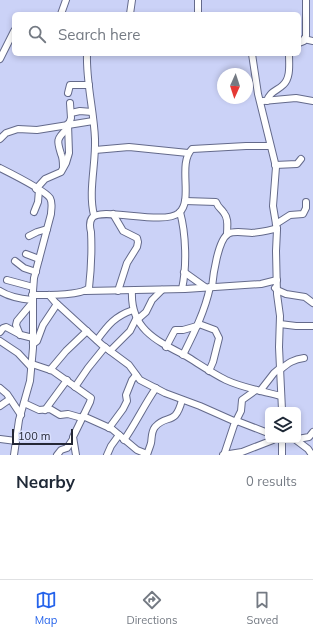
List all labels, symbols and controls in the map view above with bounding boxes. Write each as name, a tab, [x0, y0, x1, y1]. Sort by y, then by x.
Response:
search box	[12, 12, 301, 56]
icon: search	[26, 23, 48, 45]
text: Search here	[58, 25, 140, 44]
north arrow	[217, 68, 253, 104]
map controls	[265, 407, 301, 443]
button: layers	[265, 407, 301, 443]
scale bar	[12, 427, 73, 446]
text: 100 m	[18, 429, 50, 443]
text: Nearby	[16, 471, 75, 492]
text: 0 results	[246, 473, 297, 489]
tab: Map	[35, 589, 57, 627]
tab: Directions	[127, 589, 177, 627]
tab: Saved	[247, 589, 278, 627]

